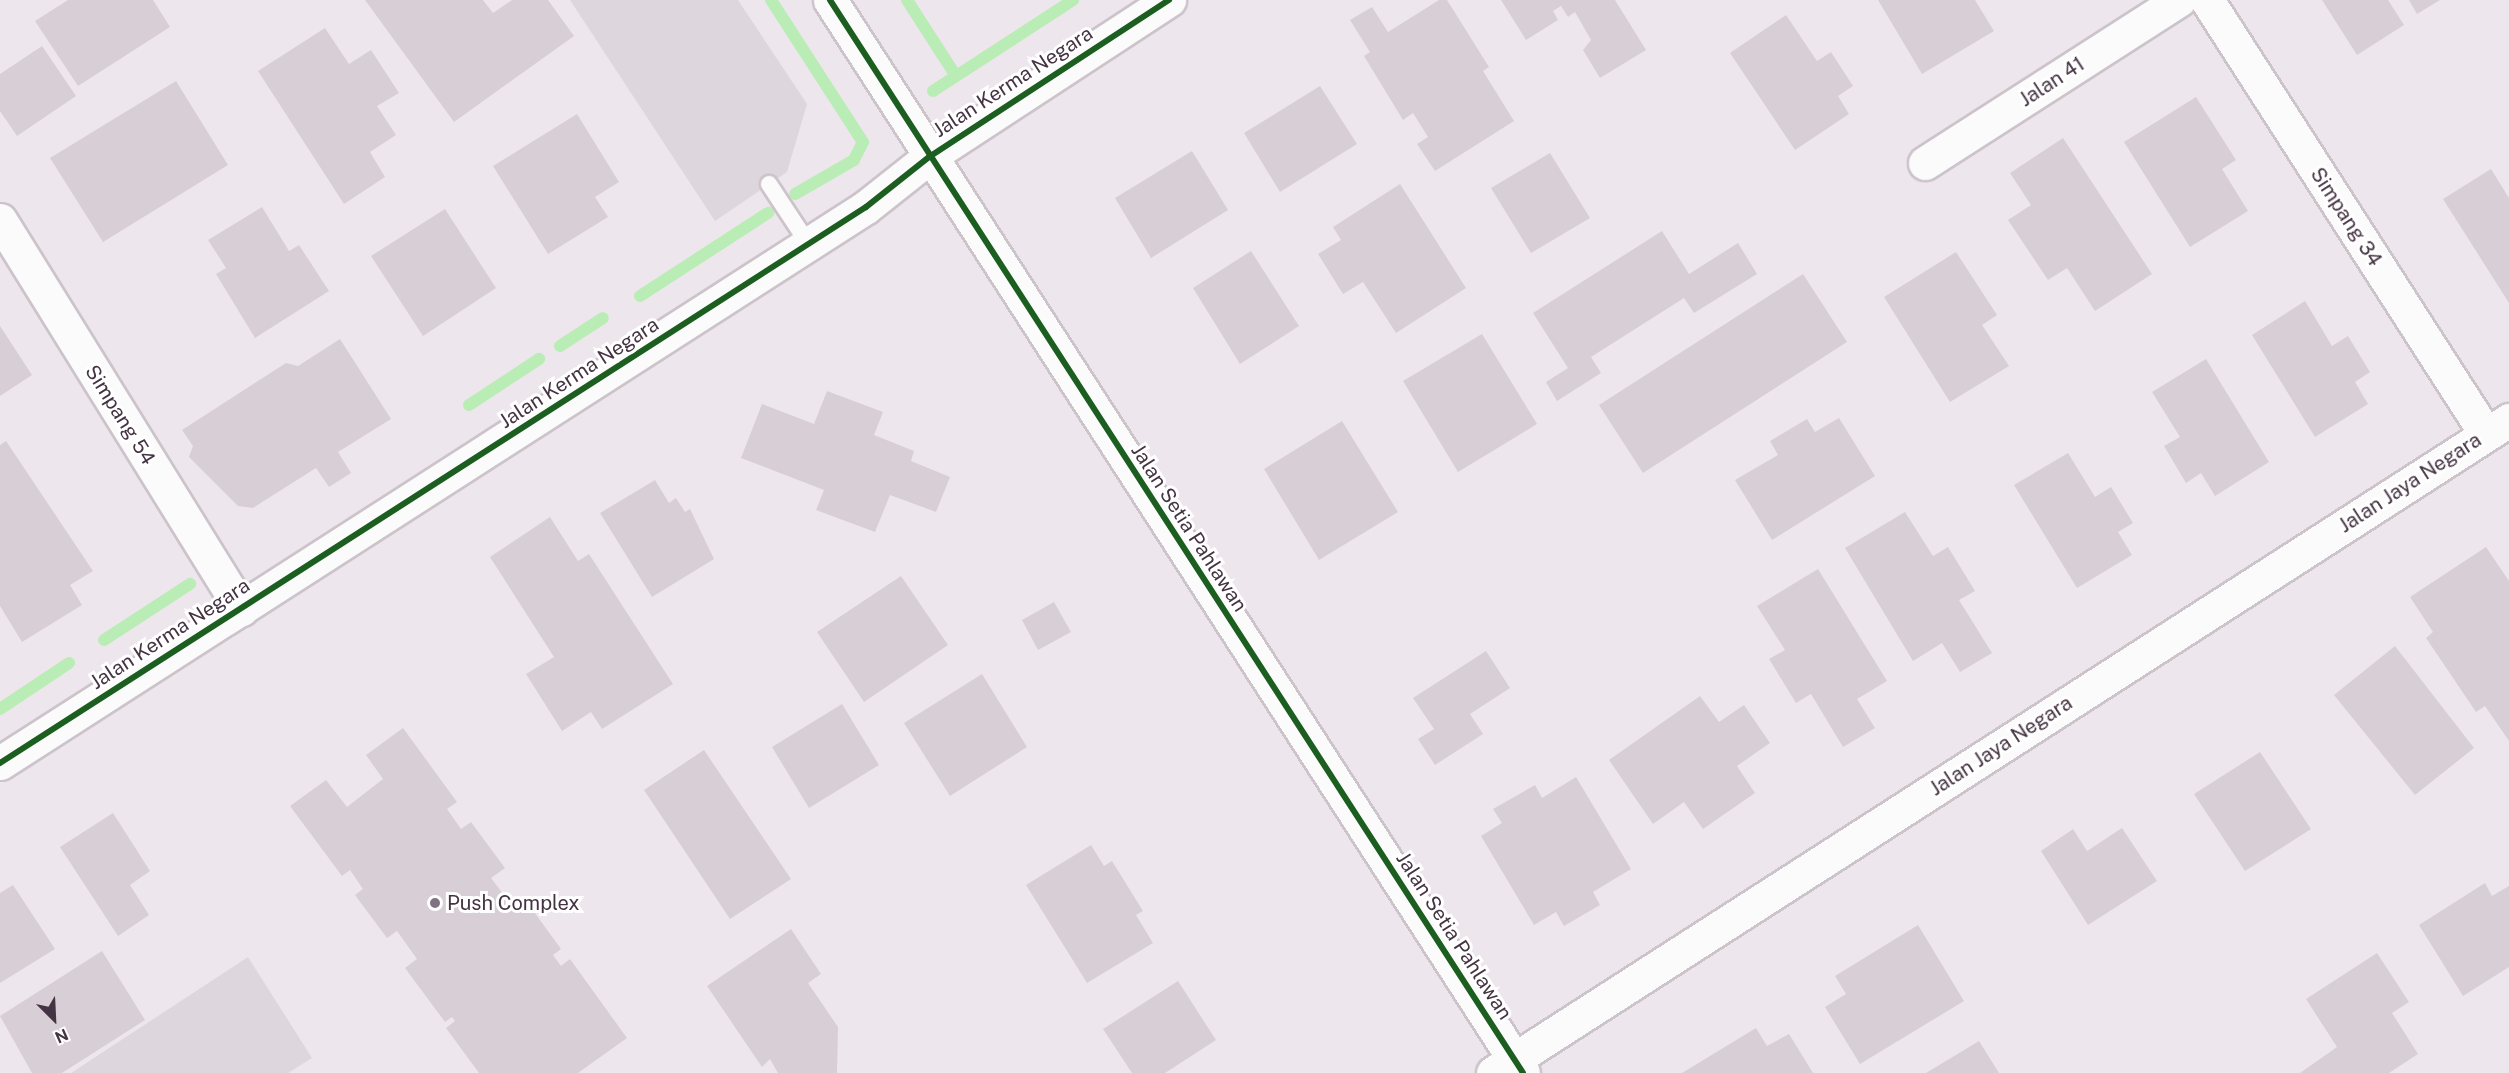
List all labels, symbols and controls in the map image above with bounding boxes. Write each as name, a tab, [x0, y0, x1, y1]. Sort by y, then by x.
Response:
street label: Jalan Kerma Negara	[929, 21, 1097, 143]
street label: Jalan 41	[2015, 52, 2089, 112]
street label: Simpang 34	[2305, 163, 2387, 271]
street label: Jalan Kerma Negara	[495, 312, 663, 434]
street label: Simpang 54	[80, 361, 160, 469]
street label: Jalan Jaya Negara	[2334, 428, 2486, 538]
street label: Jalan Setia Pahlawan	[1126, 440, 1252, 616]
street label: Jalan Kerma Negara	[86, 573, 254, 695]
street label: Jalan Jaya Negara	[1925, 691, 2077, 801]
street label: Jalan Setia Pahlawan	[1391, 848, 1517, 1024]
place label: Push Complex	[447, 891, 580, 915]
marker: Push Complex	[428, 896, 442, 910]
north arrow	[24, 989, 84, 1049]
text: N	[52, 1025, 71, 1047]

